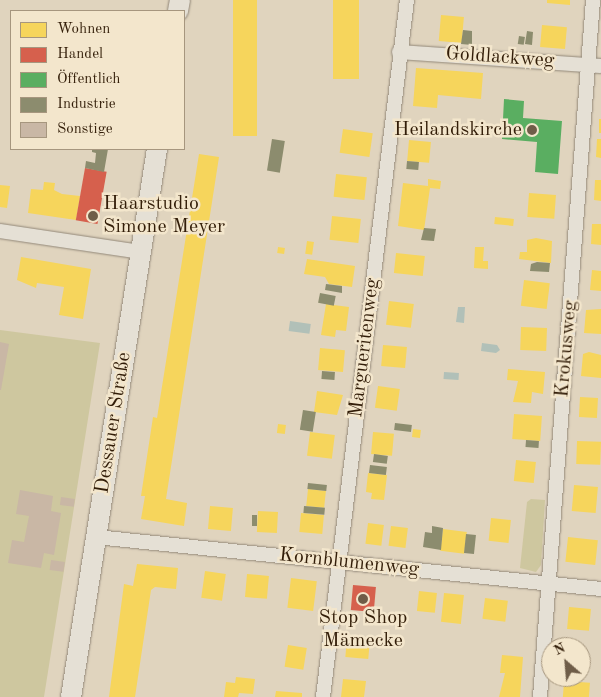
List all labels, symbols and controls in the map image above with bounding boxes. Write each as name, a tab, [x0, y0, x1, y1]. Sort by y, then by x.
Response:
legend	[10, 10, 185, 150]
text: Wohnen	[57, 22, 110, 37]
street label: Goldlackweg	[445, 42, 555, 74]
text: Handel	[57, 47, 103, 62]
text: Öffentlich	[57, 72, 120, 87]
text: Industrie	[57, 97, 116, 112]
place label: Heilandskirche	[394, 118, 522, 142]
text: Sonstige	[57, 122, 113, 137]
marker: Heilandskirche	[526, 124, 538, 136]
place label: Haarstudio Simone Meyer	[103, 193, 225, 240]
marker: Haarstudio Simone Meyer	[87, 210, 99, 222]
street label: Margueritenweg	[345, 277, 385, 419]
street label: Krokusweg	[551, 299, 583, 399]
street label: Dessauer Straße	[91, 351, 137, 495]
street label: Kornblumenweg	[278, 544, 420, 582]
marker: Stop Shop Mämecke	[357, 593, 369, 605]
place label: Stop Shop Mämecke	[319, 607, 407, 654]
north arrow	[541, 637, 591, 687]
text: N	[552, 641, 568, 658]

